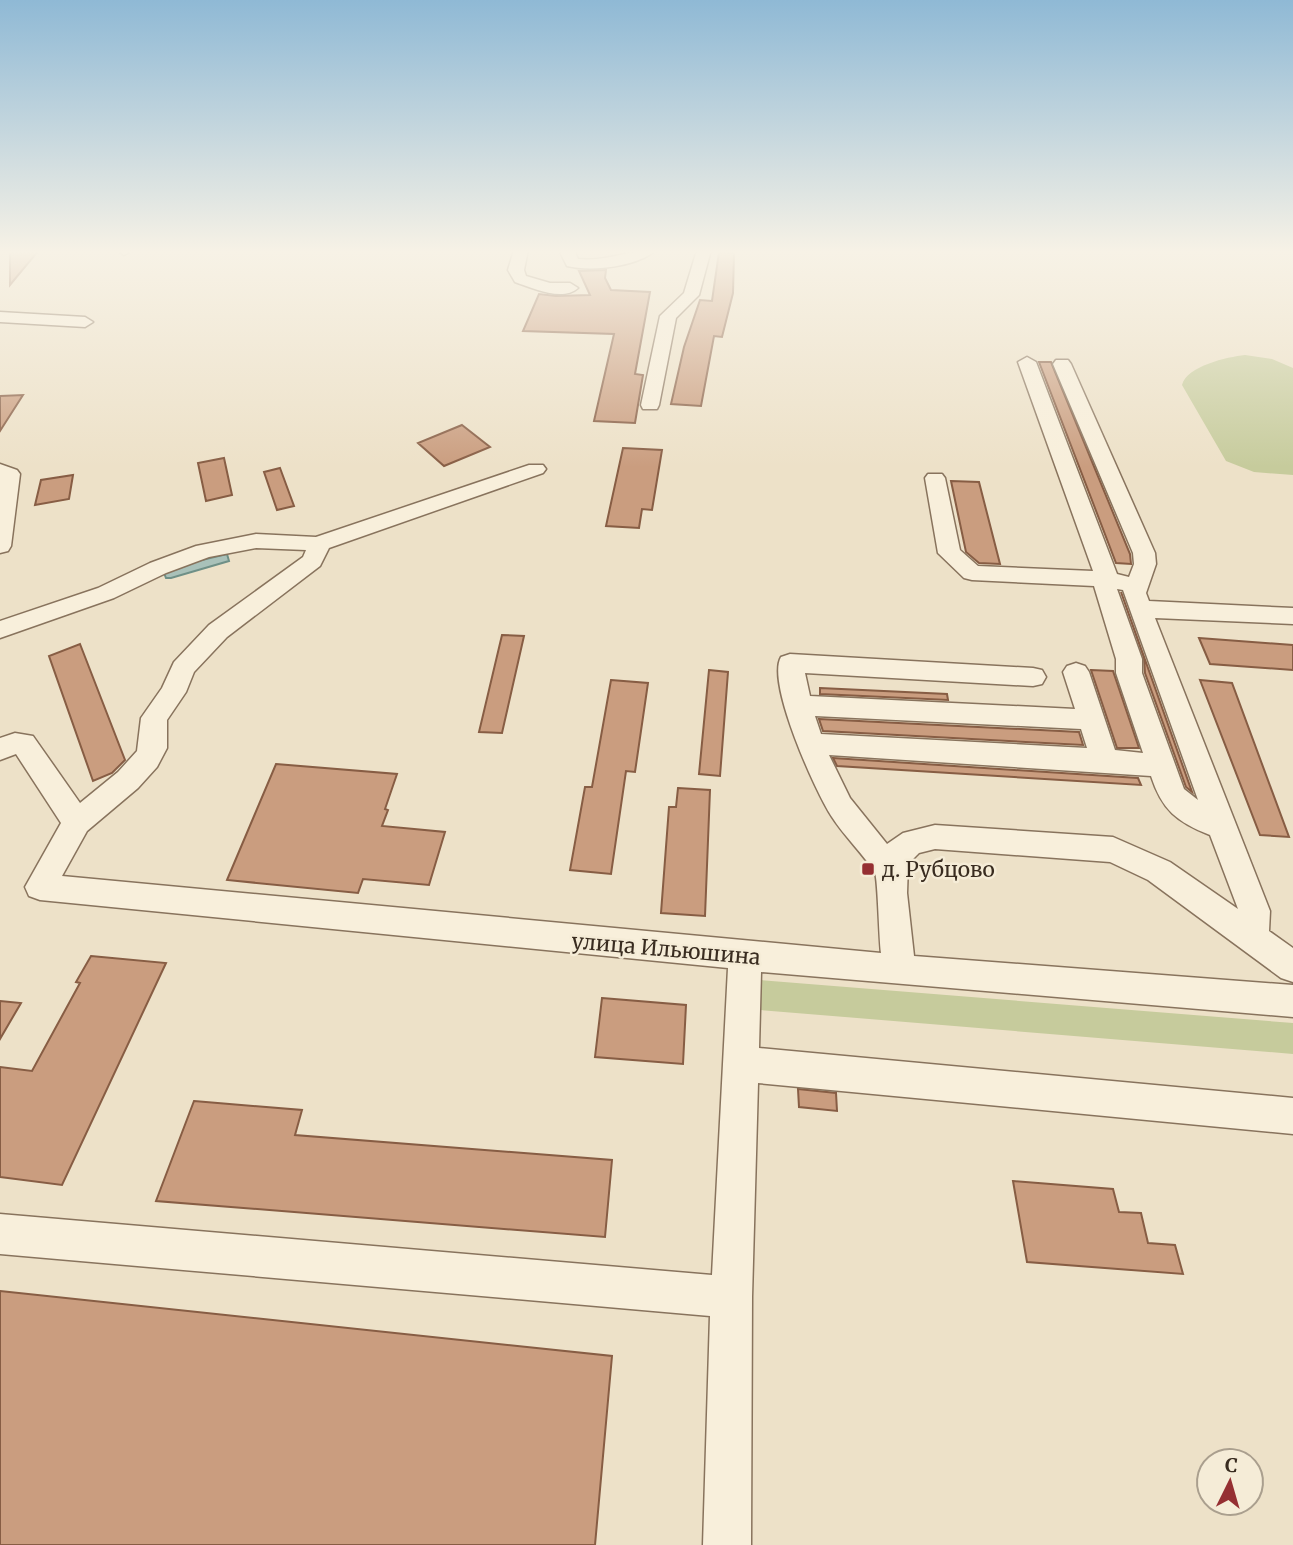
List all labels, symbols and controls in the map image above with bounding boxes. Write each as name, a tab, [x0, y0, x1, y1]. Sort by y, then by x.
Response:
place label: д. Рубцово	[881, 856, 995, 883]
marker: д. Рубцово	[860, 861, 876, 877]
street label: улица Ильюшина	[571, 927, 761, 971]
north arrow	[1195, 1447, 1265, 1517]
text: С	[1224, 1453, 1239, 1478]

